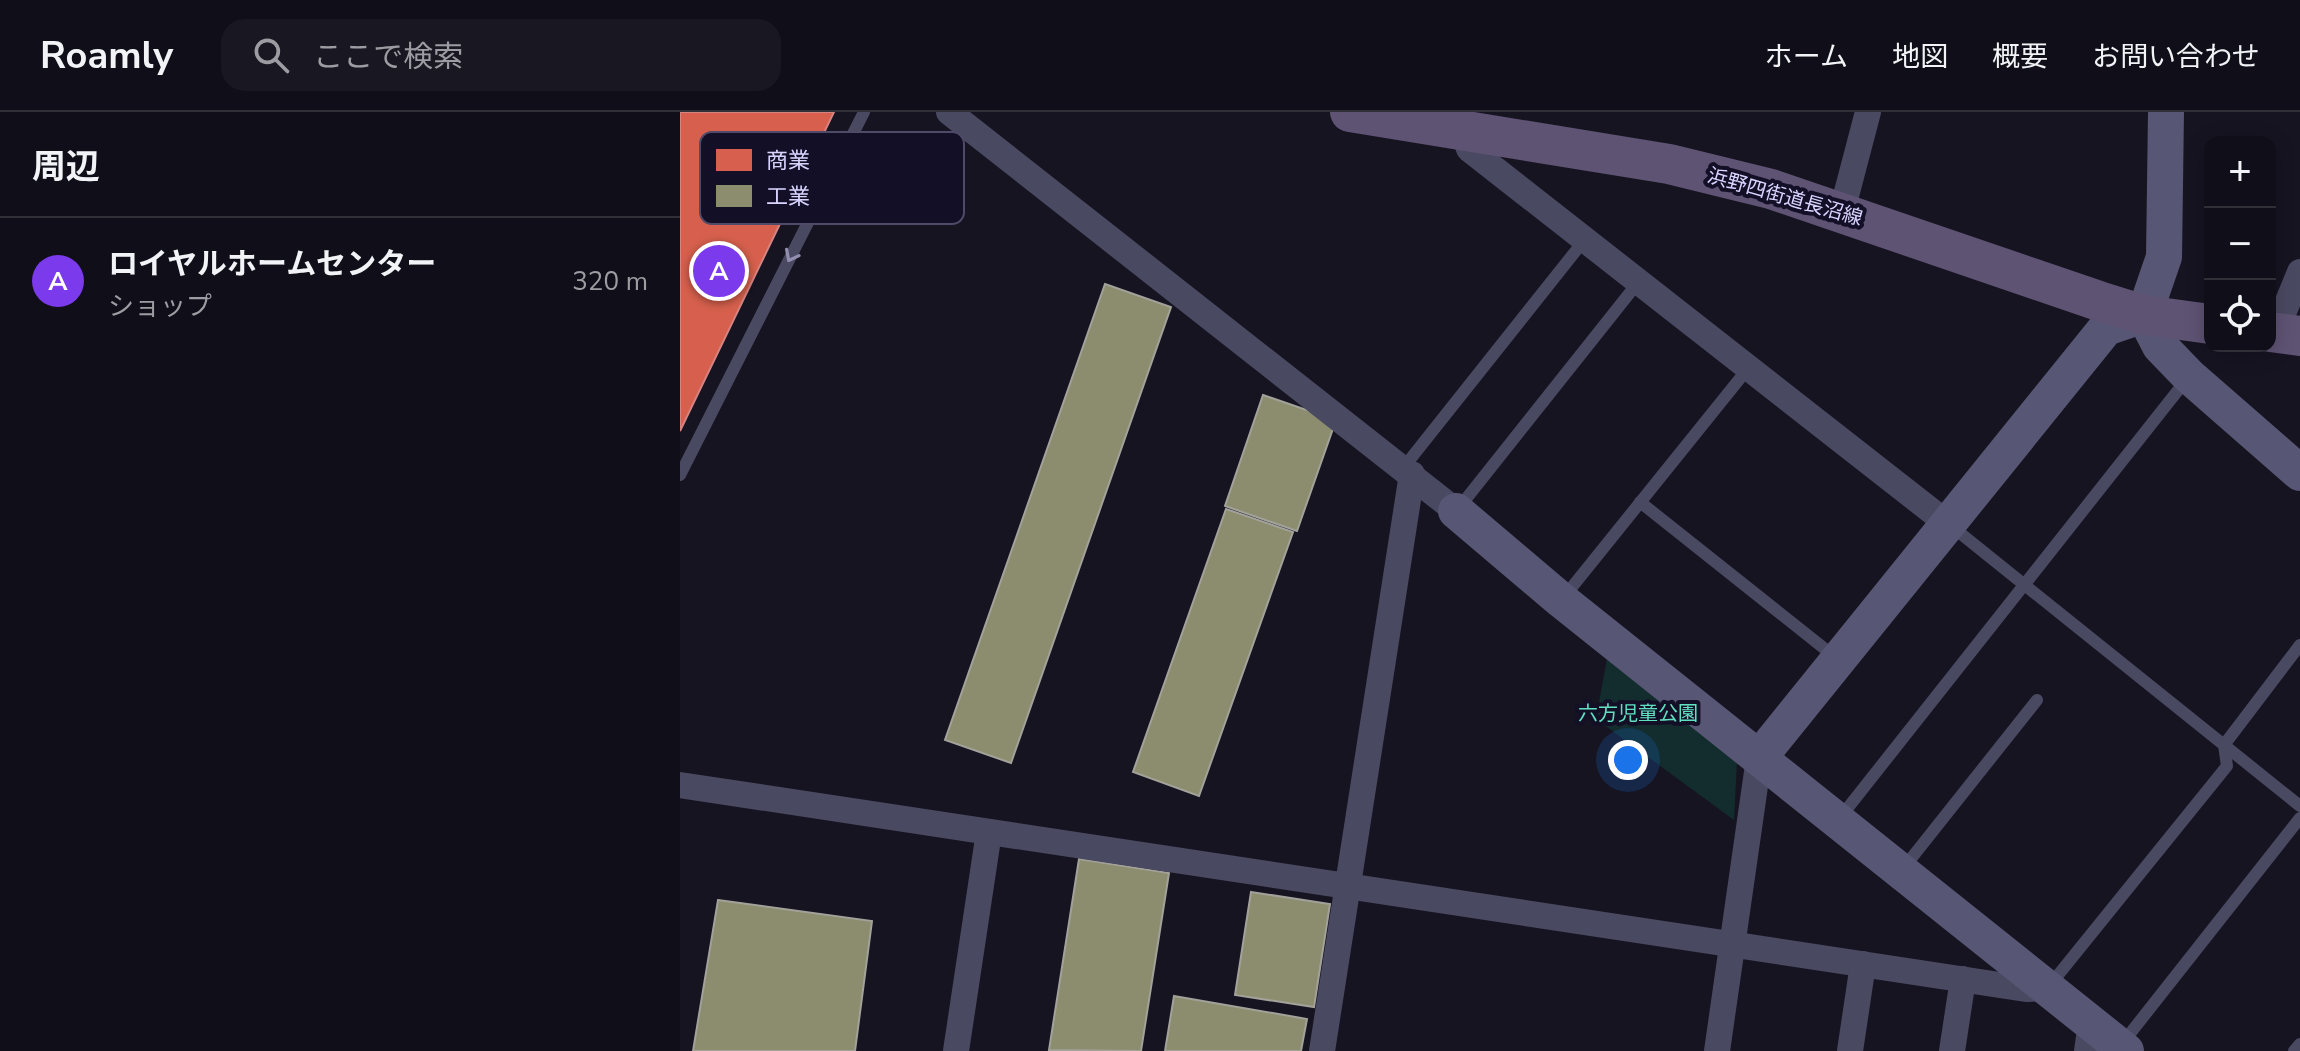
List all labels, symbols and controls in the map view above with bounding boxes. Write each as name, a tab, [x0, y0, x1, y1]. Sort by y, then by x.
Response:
search box	[221, 19, 781, 91]
text: Roamly	[40, 30, 173, 81]
icon: search	[249, 33, 293, 77]
text: ここで検索	[313, 37, 463, 78]
text: ホーム	[1765, 38, 1848, 76]
text: 地図	[1892, 38, 1948, 76]
text: 概要	[1992, 38, 2048, 76]
text: お問い合わせ	[2092, 38, 2260, 76]
legend	[700, 132, 964, 224]
map controls	[2204, 136, 2276, 352]
button: +	[2204, 136, 2276, 208]
text: 周辺	[32, 144, 100, 190]
text: 商業	[766, 146, 810, 176]
street label: 浜野四街道長沼線	[1704, 162, 1866, 232]
text: 工業	[766, 182, 810, 212]
button: −	[2204, 208, 2276, 280]
pin: A	[693, 241, 745, 301]
text: ロイヤルホームセンター	[108, 244, 436, 285]
one-way arrow	[785, 248, 800, 263]
text: A	[48, 264, 68, 299]
text: 320 m	[572, 264, 648, 299]
button: locate	[2204, 280, 2276, 352]
text: ショップ	[108, 289, 212, 324]
park label: 六方児童公園	[1578, 700, 1698, 727]
your location	[1608, 740, 1648, 780]

